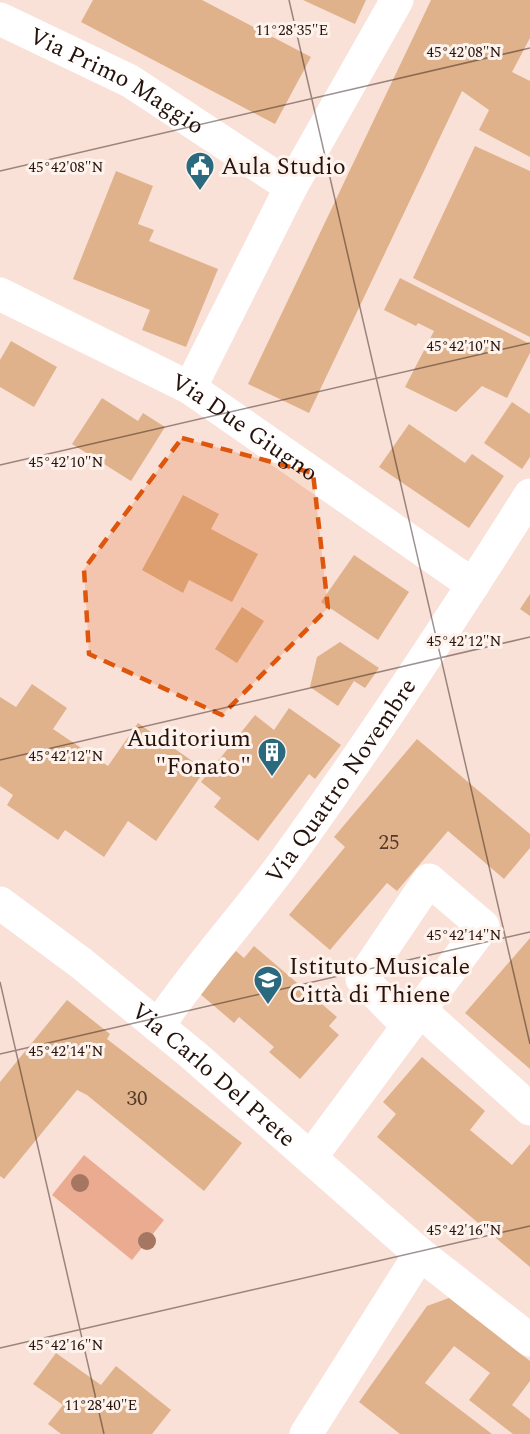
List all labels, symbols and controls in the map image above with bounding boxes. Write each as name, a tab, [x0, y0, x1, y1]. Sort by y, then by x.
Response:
street label: Via Primo Maggio	[23, 18, 211, 144]
text: 11°28'35"E	[256, 19, 328, 42]
text: 45°42'08"N	[427, 41, 502, 64]
place label: Aula Studio	[221, 149, 346, 185]
public building icon: Aula Studio	[184, 150, 216, 192]
text: 45°42'08"N	[29, 156, 104, 179]
text: 45°42'10"N	[427, 335, 502, 358]
street label: Via Due Giugno	[165, 364, 325, 491]
text: 45°42'10"N	[29, 451, 104, 474]
text: 45°42'12"N	[427, 630, 502, 653]
street label: Via Quattro Novembre	[257, 671, 426, 892]
place label: Auditorium "Fonato"	[126, 721, 251, 785]
building icon: Auditorium "Fonato"	[256, 736, 288, 778]
text: 45°42'12"N	[29, 745, 104, 768]
house number: 25	[379, 827, 400, 859]
text: 45°42'14"N	[427, 924, 502, 947]
place label: Istituto Musicale Città di Thiene	[289, 949, 470, 1013]
school or university icon: Istituto Musicale Città di Thiene	[252, 964, 284, 1006]
street label: Via Carlo Del Prete	[123, 994, 303, 1156]
text: 45°42'14"N	[29, 1040, 104, 1063]
house number: 30	[127, 1083, 148, 1115]
text: 45°42'16"N	[427, 1219, 502, 1242]
text: 45°42'16"N	[29, 1334, 104, 1357]
text: 11°28'40"E	[65, 1394, 137, 1417]

